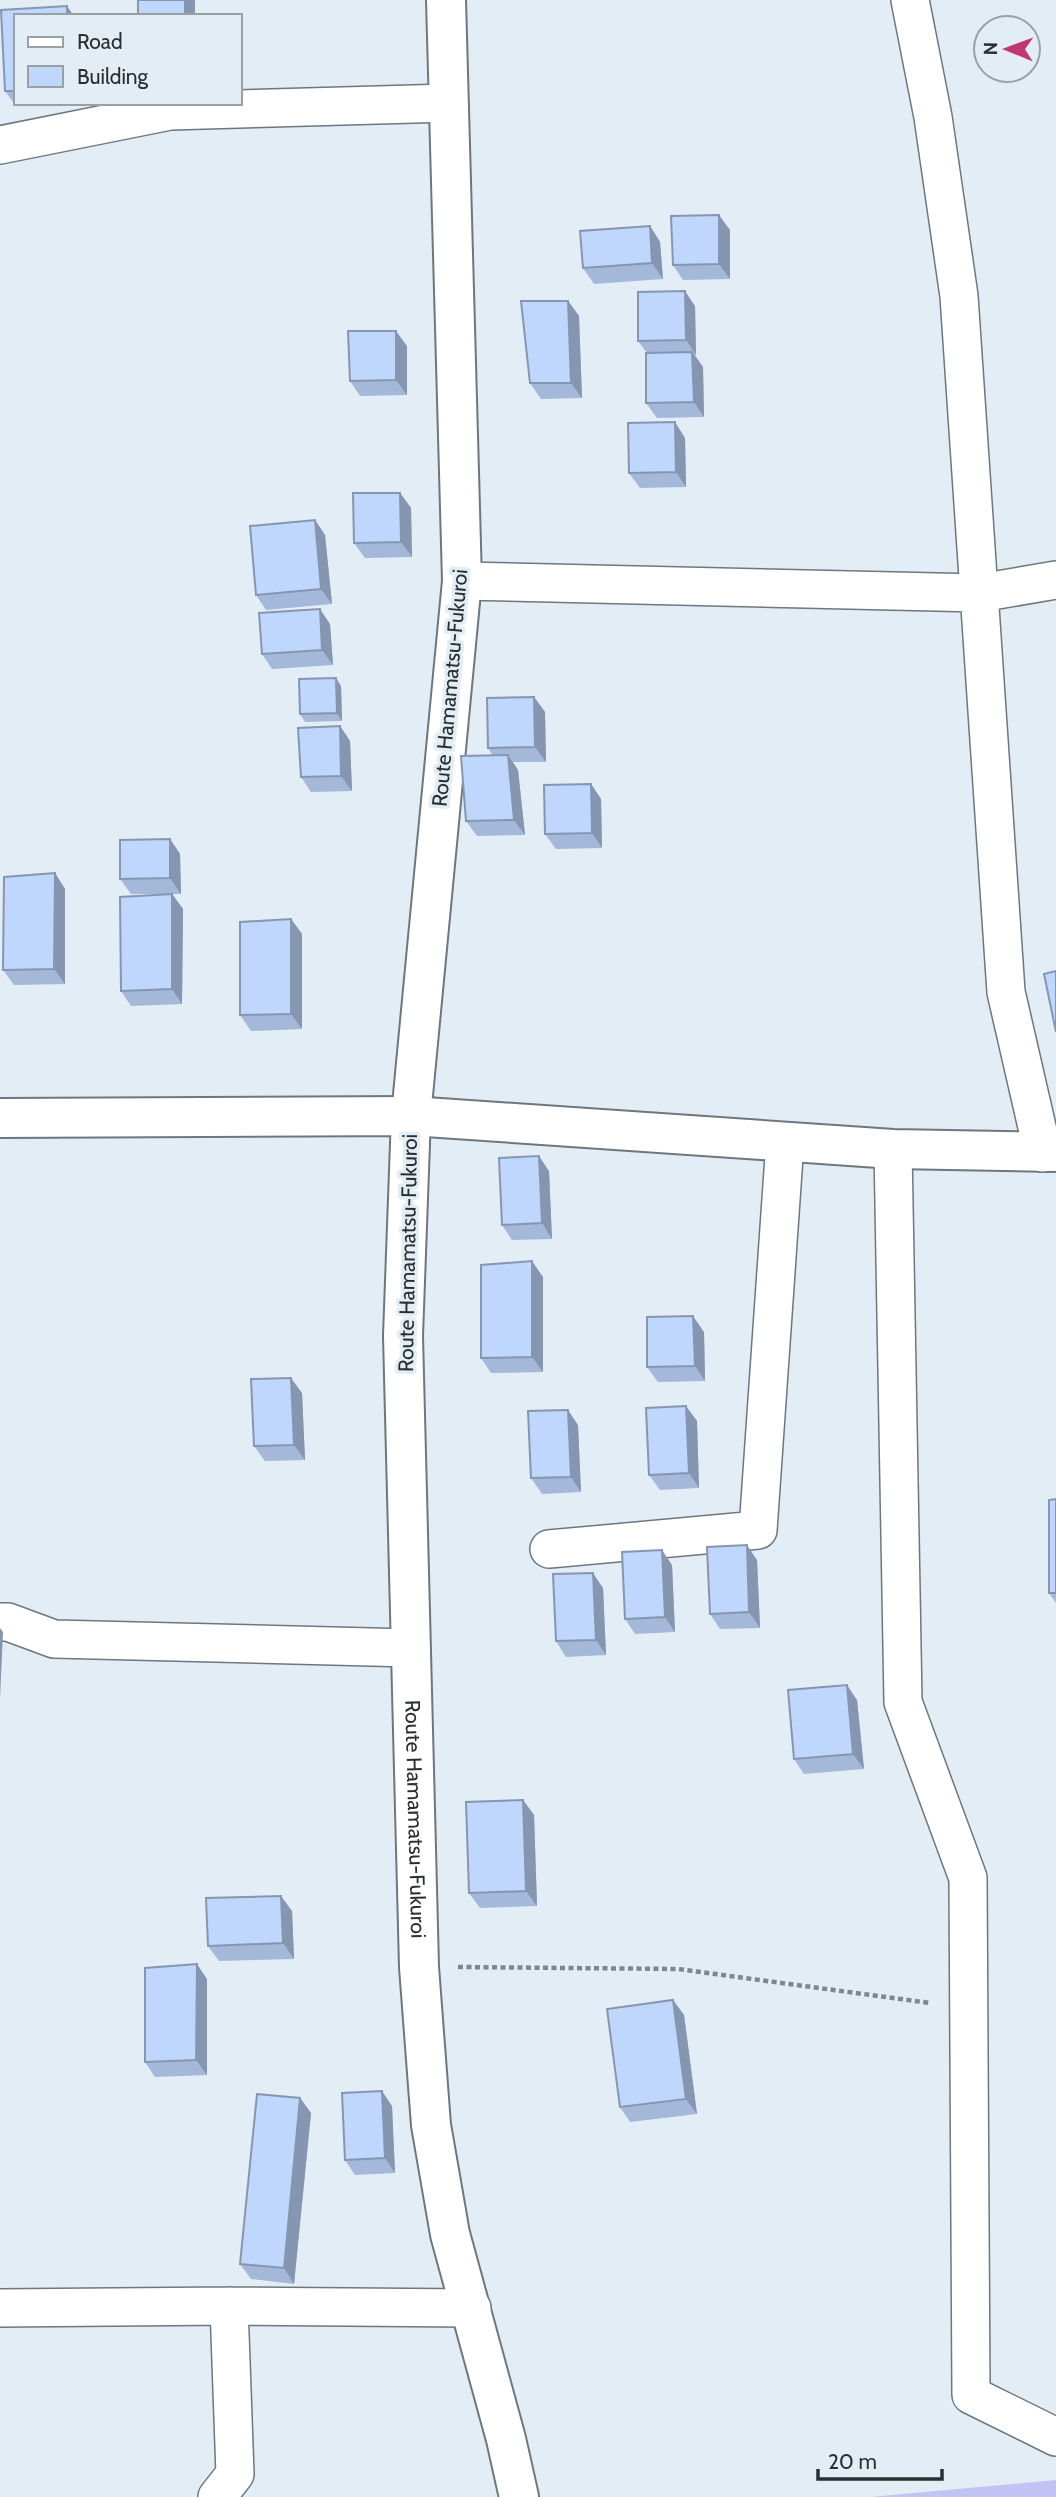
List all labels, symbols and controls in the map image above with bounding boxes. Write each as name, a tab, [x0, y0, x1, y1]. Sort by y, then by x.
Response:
legend	[14, 14, 242, 105]
north arrow	[972, 14, 1042, 84]
text: Road	[77, 29, 123, 54]
text: N	[979, 42, 1002, 56]
text: Building	[77, 64, 149, 89]
street label: Route Hamamatsu-Fukuroi	[427, 568, 472, 808]
street label: Route Hamamatsu-Fukuroi	[393, 1134, 422, 1372]
street label: Route Hamamatsu-Fukuroi	[400, 1699, 431, 1939]
scale bar	[818, 2438, 942, 2482]
text: 20 m	[828, 2449, 877, 2474]

